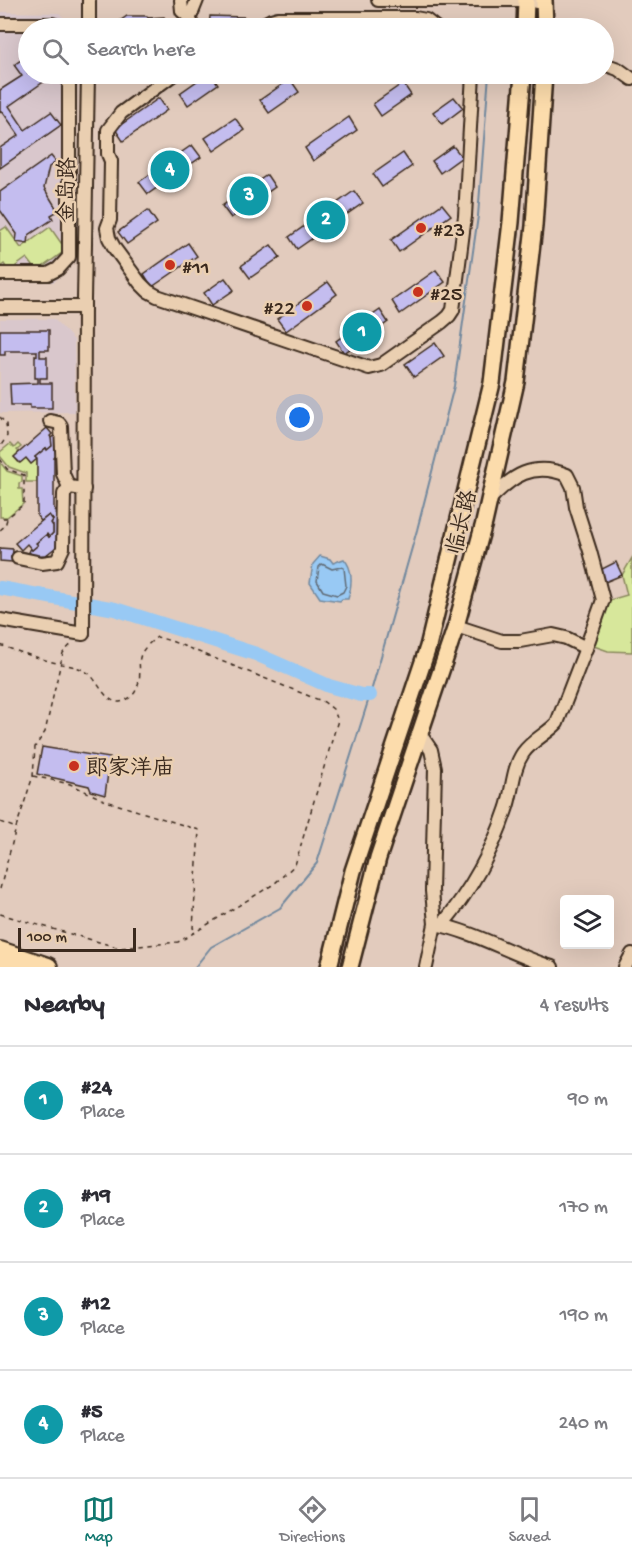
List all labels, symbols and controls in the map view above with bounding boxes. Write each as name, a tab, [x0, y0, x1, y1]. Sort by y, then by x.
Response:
search box	[18, 18, 614, 84]
icon: search	[39, 35, 72, 68]
text: Search here	[87, 38, 195, 64]
pin: 4	[150, 148, 190, 192]
street label: 金岛路	[53, 157, 83, 223]
pin: 3	[230, 174, 268, 218]
pin: 2	[306, 198, 346, 242]
place label: #23	[433, 219, 465, 245]
marker: #23	[414, 221, 428, 235]
place label: #11	[182, 256, 210, 282]
marker: #11	[163, 258, 177, 272]
place label: #25	[430, 283, 462, 309]
marker: #25	[411, 285, 425, 299]
place label: #22	[263, 297, 295, 323]
marker: #22	[300, 299, 314, 313]
pin: 1	[342, 310, 382, 354]
your location	[285, 403, 314, 432]
street label: 临长路	[441, 487, 484, 558]
place label: 郎家洋庙	[86, 755, 174, 783]
marker: 郎家洋庙	[67, 759, 81, 773]
map controls	[560, 895, 614, 949]
button: layers	[560, 895, 614, 949]
scale bar	[18, 925, 136, 953]
text: 100 m	[27, 929, 67, 948]
text: Nearby	[24, 991, 105, 1022]
text: 4 results	[540, 995, 608, 1018]
text: #24	[81, 1076, 112, 1102]
text: 1	[39, 1089, 48, 1112]
text: 90 m	[568, 1089, 608, 1112]
text: Place	[81, 1102, 125, 1125]
text: #19	[81, 1184, 111, 1210]
text: 2	[39, 1197, 48, 1220]
text: 170 m	[559, 1197, 608, 1220]
text: Place	[81, 1210, 125, 1233]
text: #12	[81, 1292, 111, 1318]
text: 3	[38, 1305, 49, 1328]
text: 190 m	[560, 1305, 608, 1328]
text: Place	[81, 1318, 125, 1341]
text: #5	[81, 1400, 103, 1426]
text: 4	[39, 1413, 48, 1436]
text: 240 m	[558, 1413, 608, 1436]
text: Place	[81, 1426, 125, 1449]
tab: Map	[82, 1493, 115, 1548]
tab: Directions	[279, 1493, 345, 1548]
tab: Saved	[509, 1493, 550, 1548]

